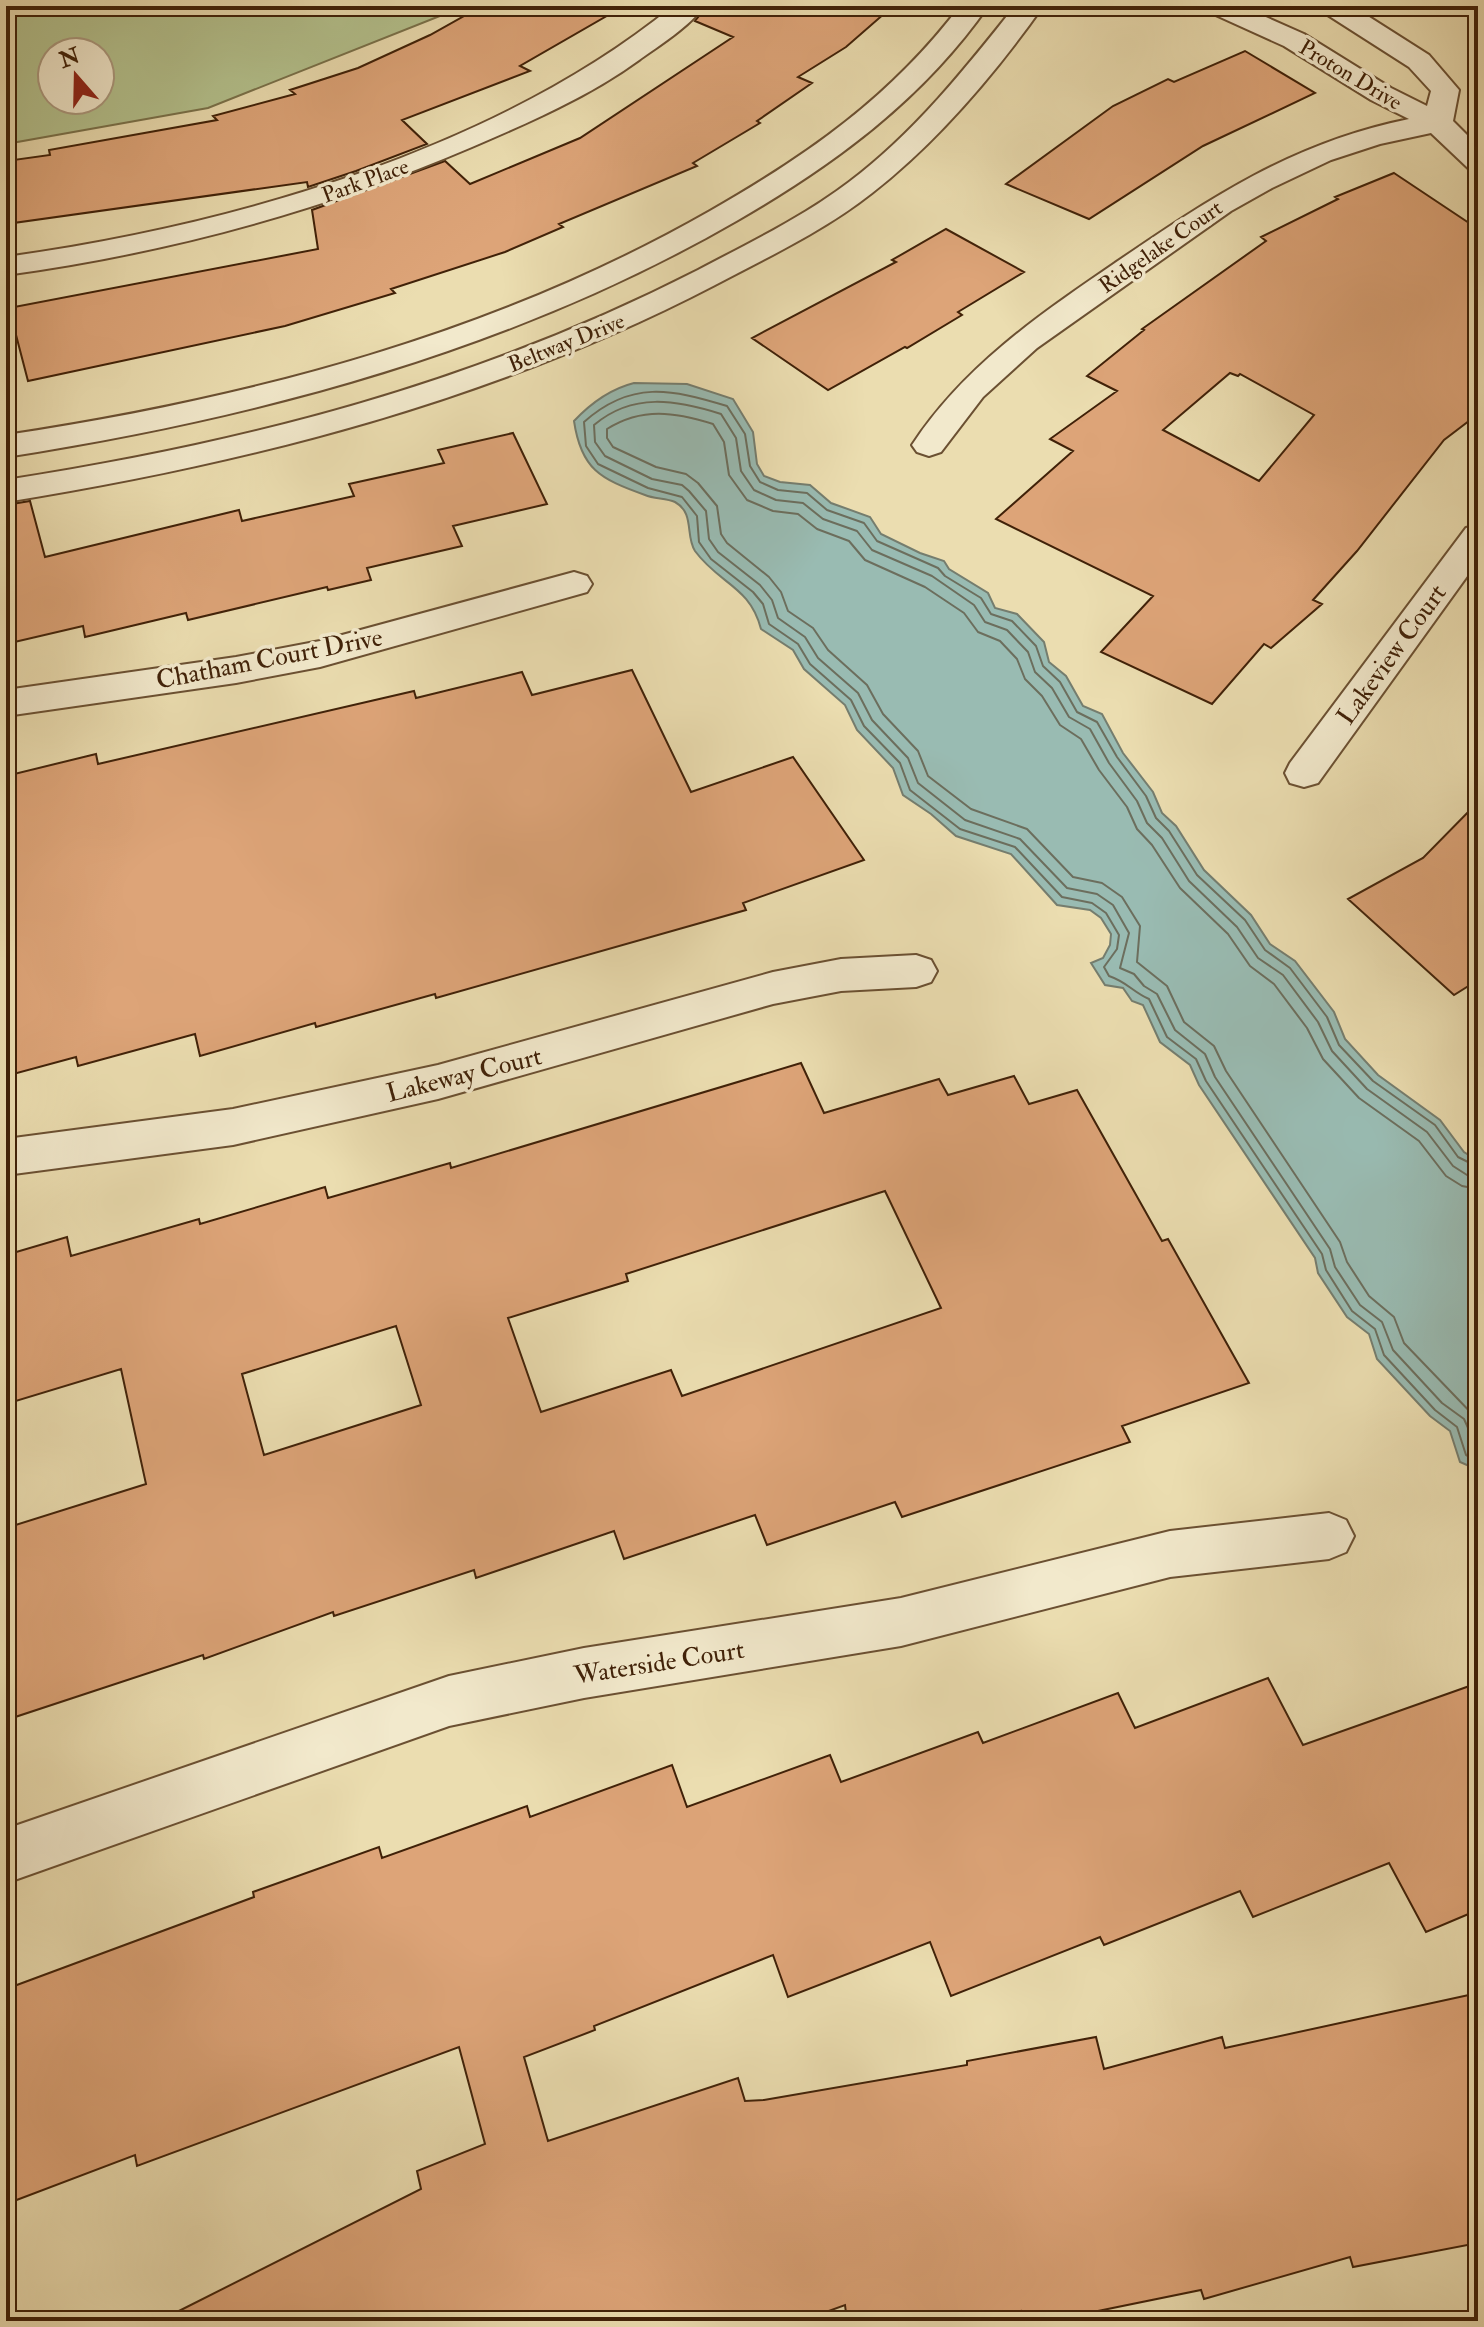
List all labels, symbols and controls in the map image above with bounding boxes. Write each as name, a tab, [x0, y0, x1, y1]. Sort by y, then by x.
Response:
street label: Proton Drive	[1294, 33, 1407, 117]
north arrow	[36, 36, 116, 116]
text: N	[55, 42, 84, 75]
street label: Park Place	[318, 152, 413, 210]
street label: Ridgelake Court	[1093, 194, 1228, 300]
street label: Beltway Drive	[504, 307, 629, 379]
street label: Lakeview Court	[1330, 578, 1454, 731]
street label: Chatham Court Drive	[153, 621, 385, 697]
street label: Lakeway Court	[383, 1040, 545, 1110]
street label: Waterside Court	[571, 1634, 747, 1692]

